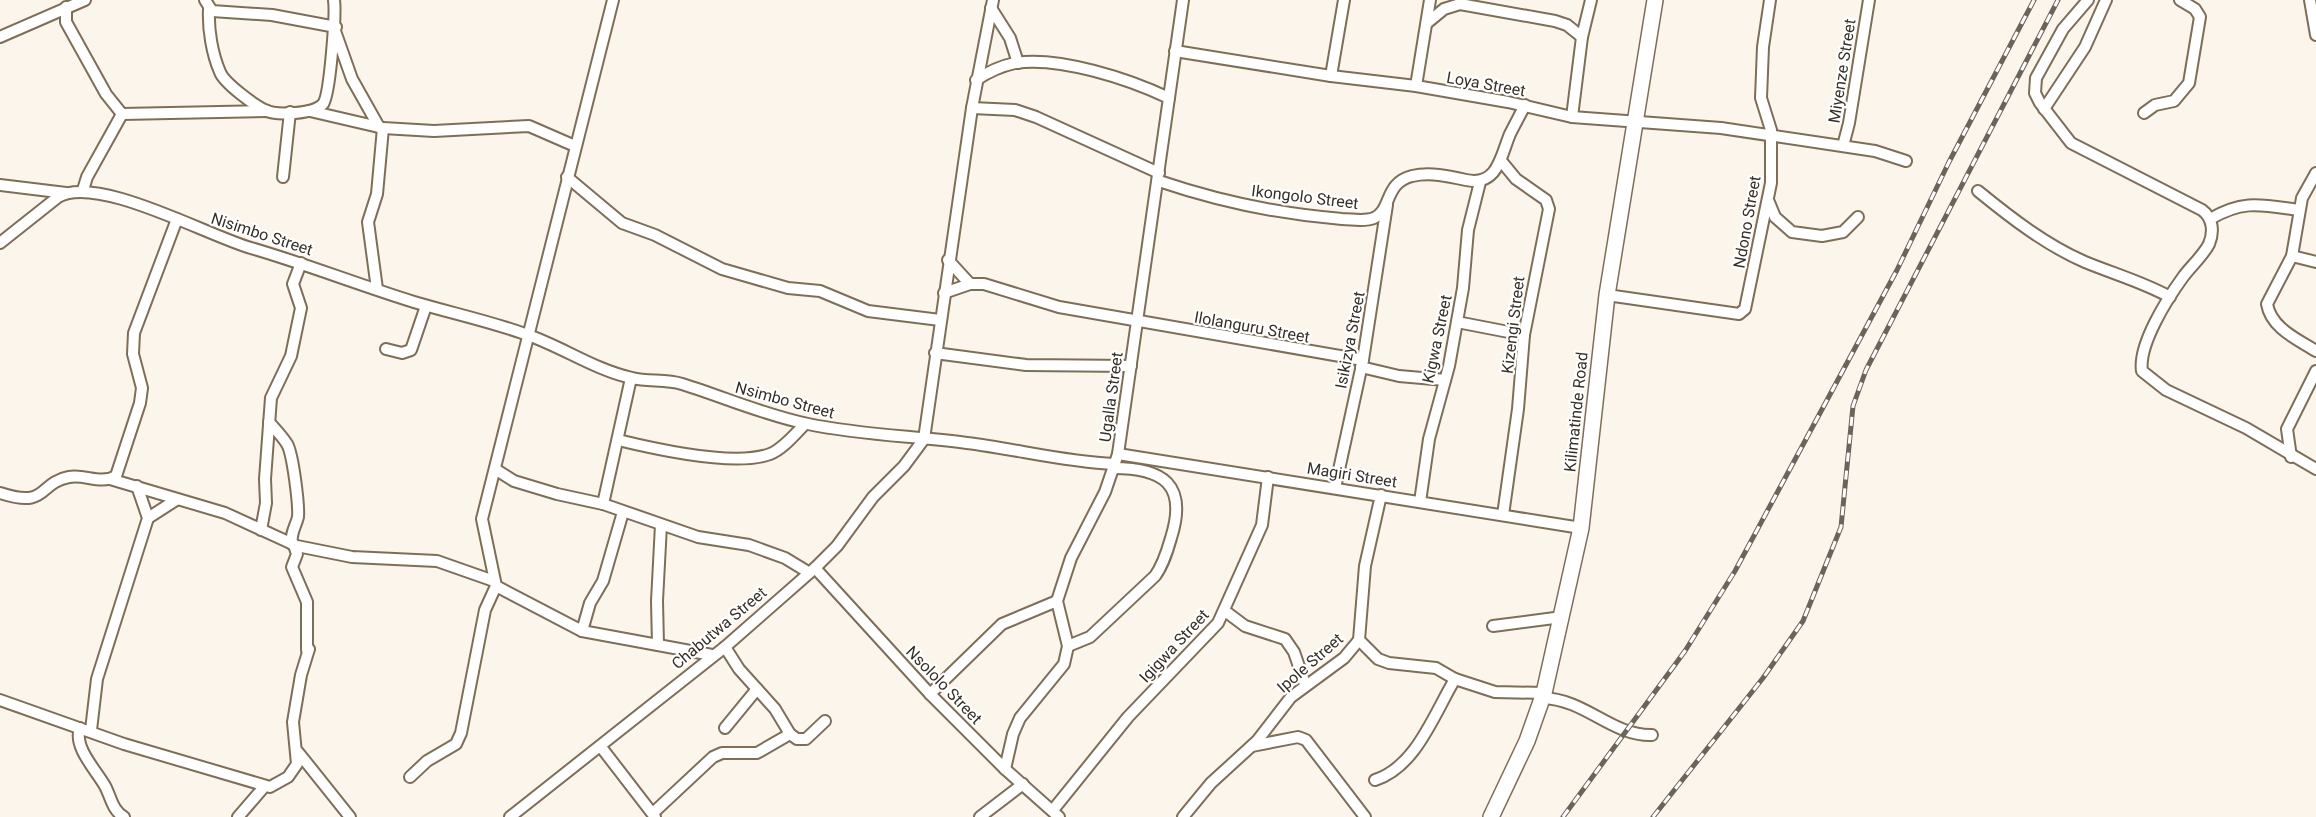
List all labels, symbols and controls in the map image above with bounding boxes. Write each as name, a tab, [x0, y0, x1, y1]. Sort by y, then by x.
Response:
street label: Miyenze Street	[1824, 18, 1860, 124]
street label: Loya Street	[1445, 68, 1527, 100]
street label: Ndono Street	[1730, 174, 1764, 270]
street label: Ikongolo Street	[1250, 181, 1360, 213]
street label: Nisimbo Street	[209, 209, 315, 259]
street label: Kizengi Street	[1498, 275, 1528, 375]
street label: Isikizya Street	[1331, 290, 1369, 390]
street label: Kigwa Street	[1418, 293, 1456, 385]
street label: Ilolanguru Street	[1193, 307, 1311, 347]
street label: Ugalla Street	[1095, 351, 1127, 443]
street label: Kilimatinde Road	[1560, 351, 1592, 473]
street label: Nsimbo Street	[733, 378, 837, 422]
street label: Magiri Street	[1306, 458, 1398, 492]
street label: Chabutwa Street	[668, 583, 770, 673]
street label: Igigwa Street	[1135, 605, 1213, 687]
street label: Ipole Street	[1273, 629, 1347, 697]
street label: Nsololo Street	[902, 642, 986, 728]

